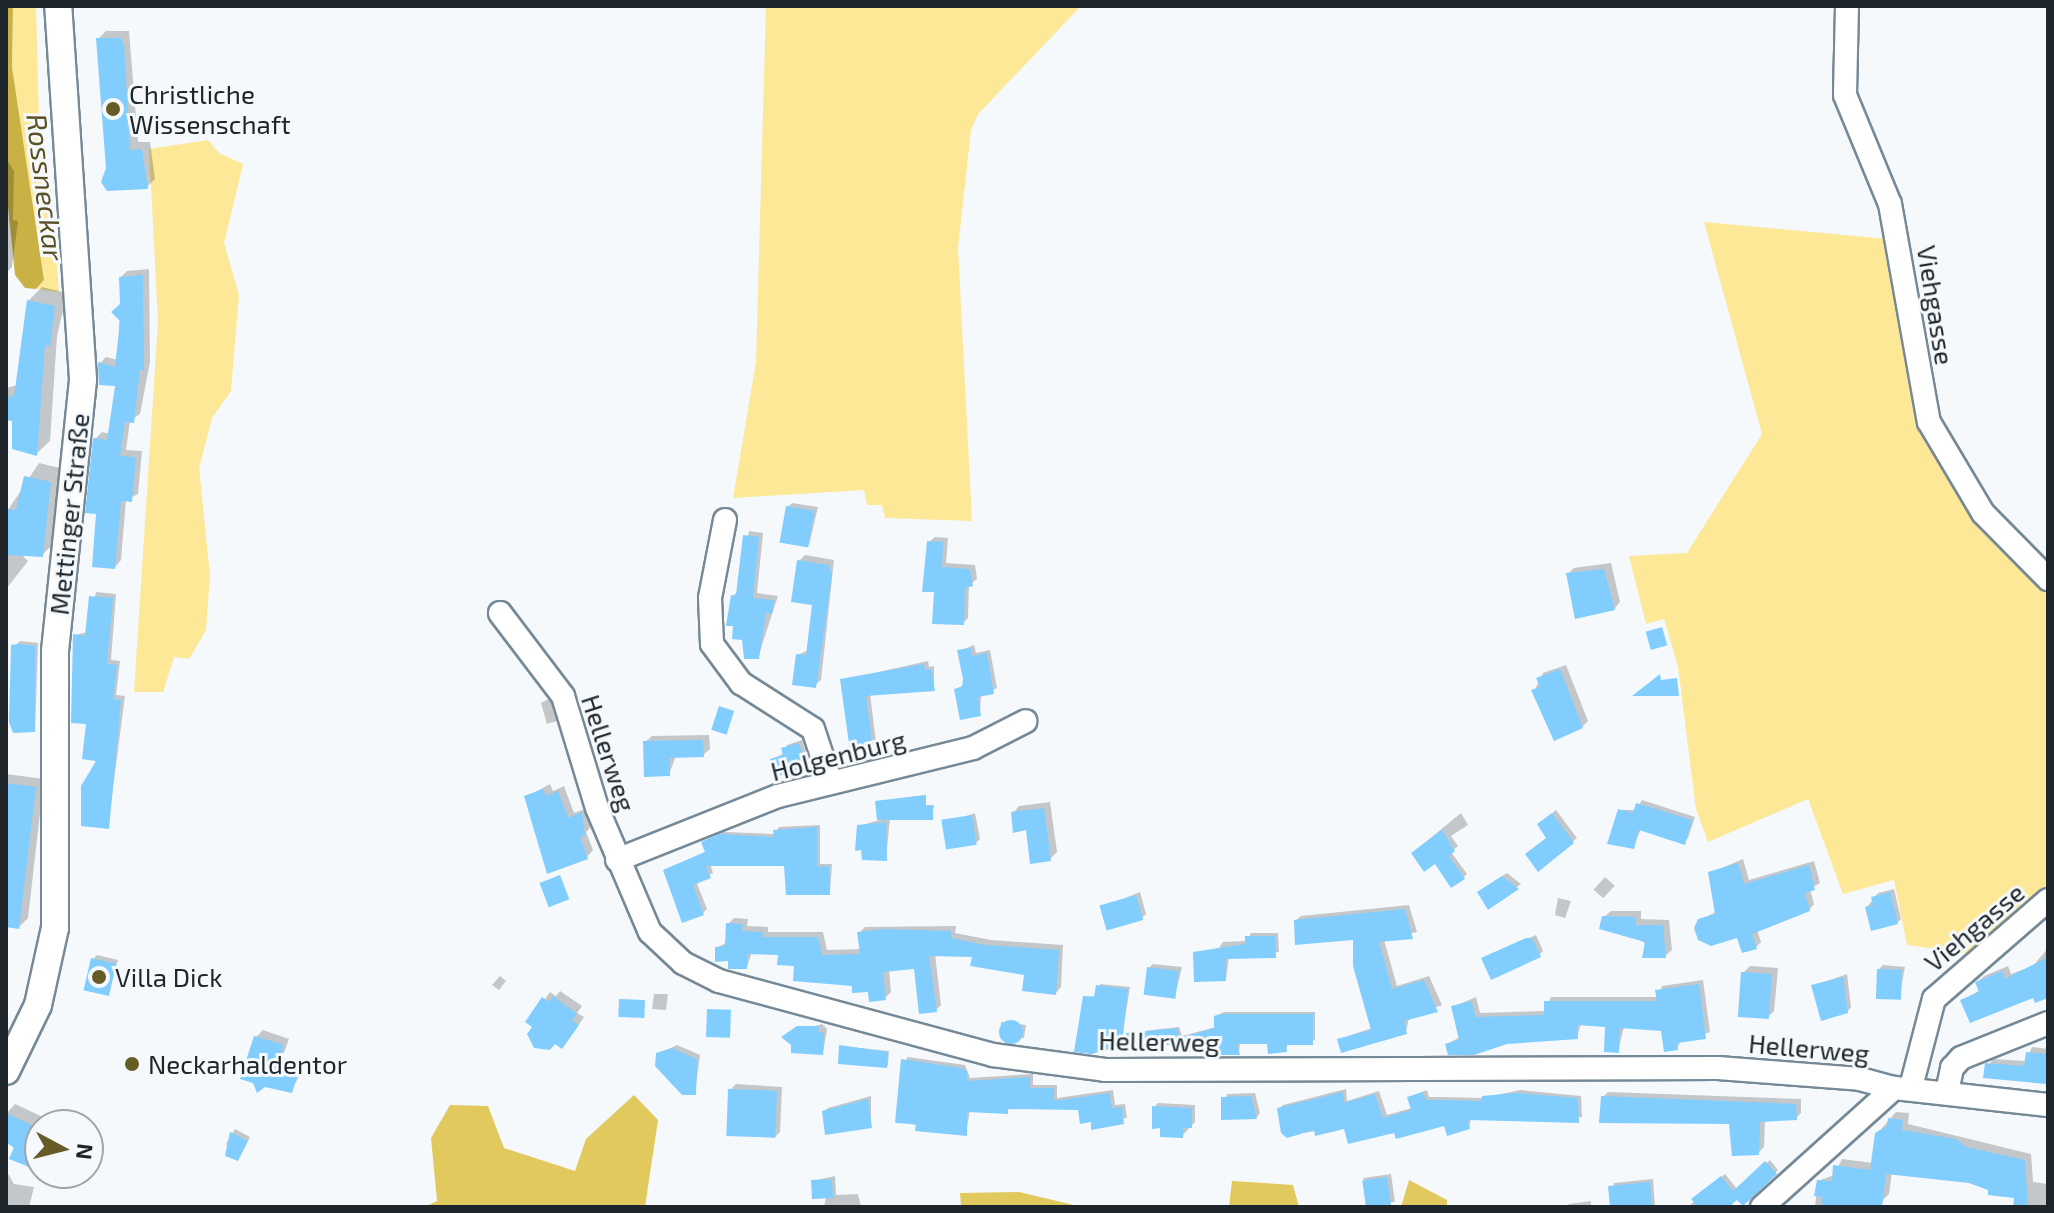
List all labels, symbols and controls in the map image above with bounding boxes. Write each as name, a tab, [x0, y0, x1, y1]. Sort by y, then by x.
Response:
place label: Christliche Wissenschaft	[129, 78, 291, 140]
marker: Christliche Wissenschaft	[104, 100, 122, 118]
water label: Rossneckar	[20, 112, 72, 262]
street label: Viehgasse	[1911, 243, 1961, 367]
street label: Mettinger Straße	[43, 411, 95, 617]
street label: Hellerweg	[575, 691, 643, 815]
street label: Holgenburg	[767, 723, 909, 787]
street label: Viehgasse	[1918, 876, 2030, 978]
place label: Villa Dick	[115, 961, 222, 993]
marker: Villa Dick	[90, 968, 108, 986]
street label: Hellerweg	[1098, 1024, 1220, 1058]
street label: Hellerweg	[1747, 1027, 1871, 1069]
place label: Neckarhaldentor	[148, 1048, 347, 1080]
marker: Neckarhaldentor	[123, 1055, 141, 1073]
north arrow	[24, 1109, 104, 1189]
text: N	[72, 1142, 100, 1161]

